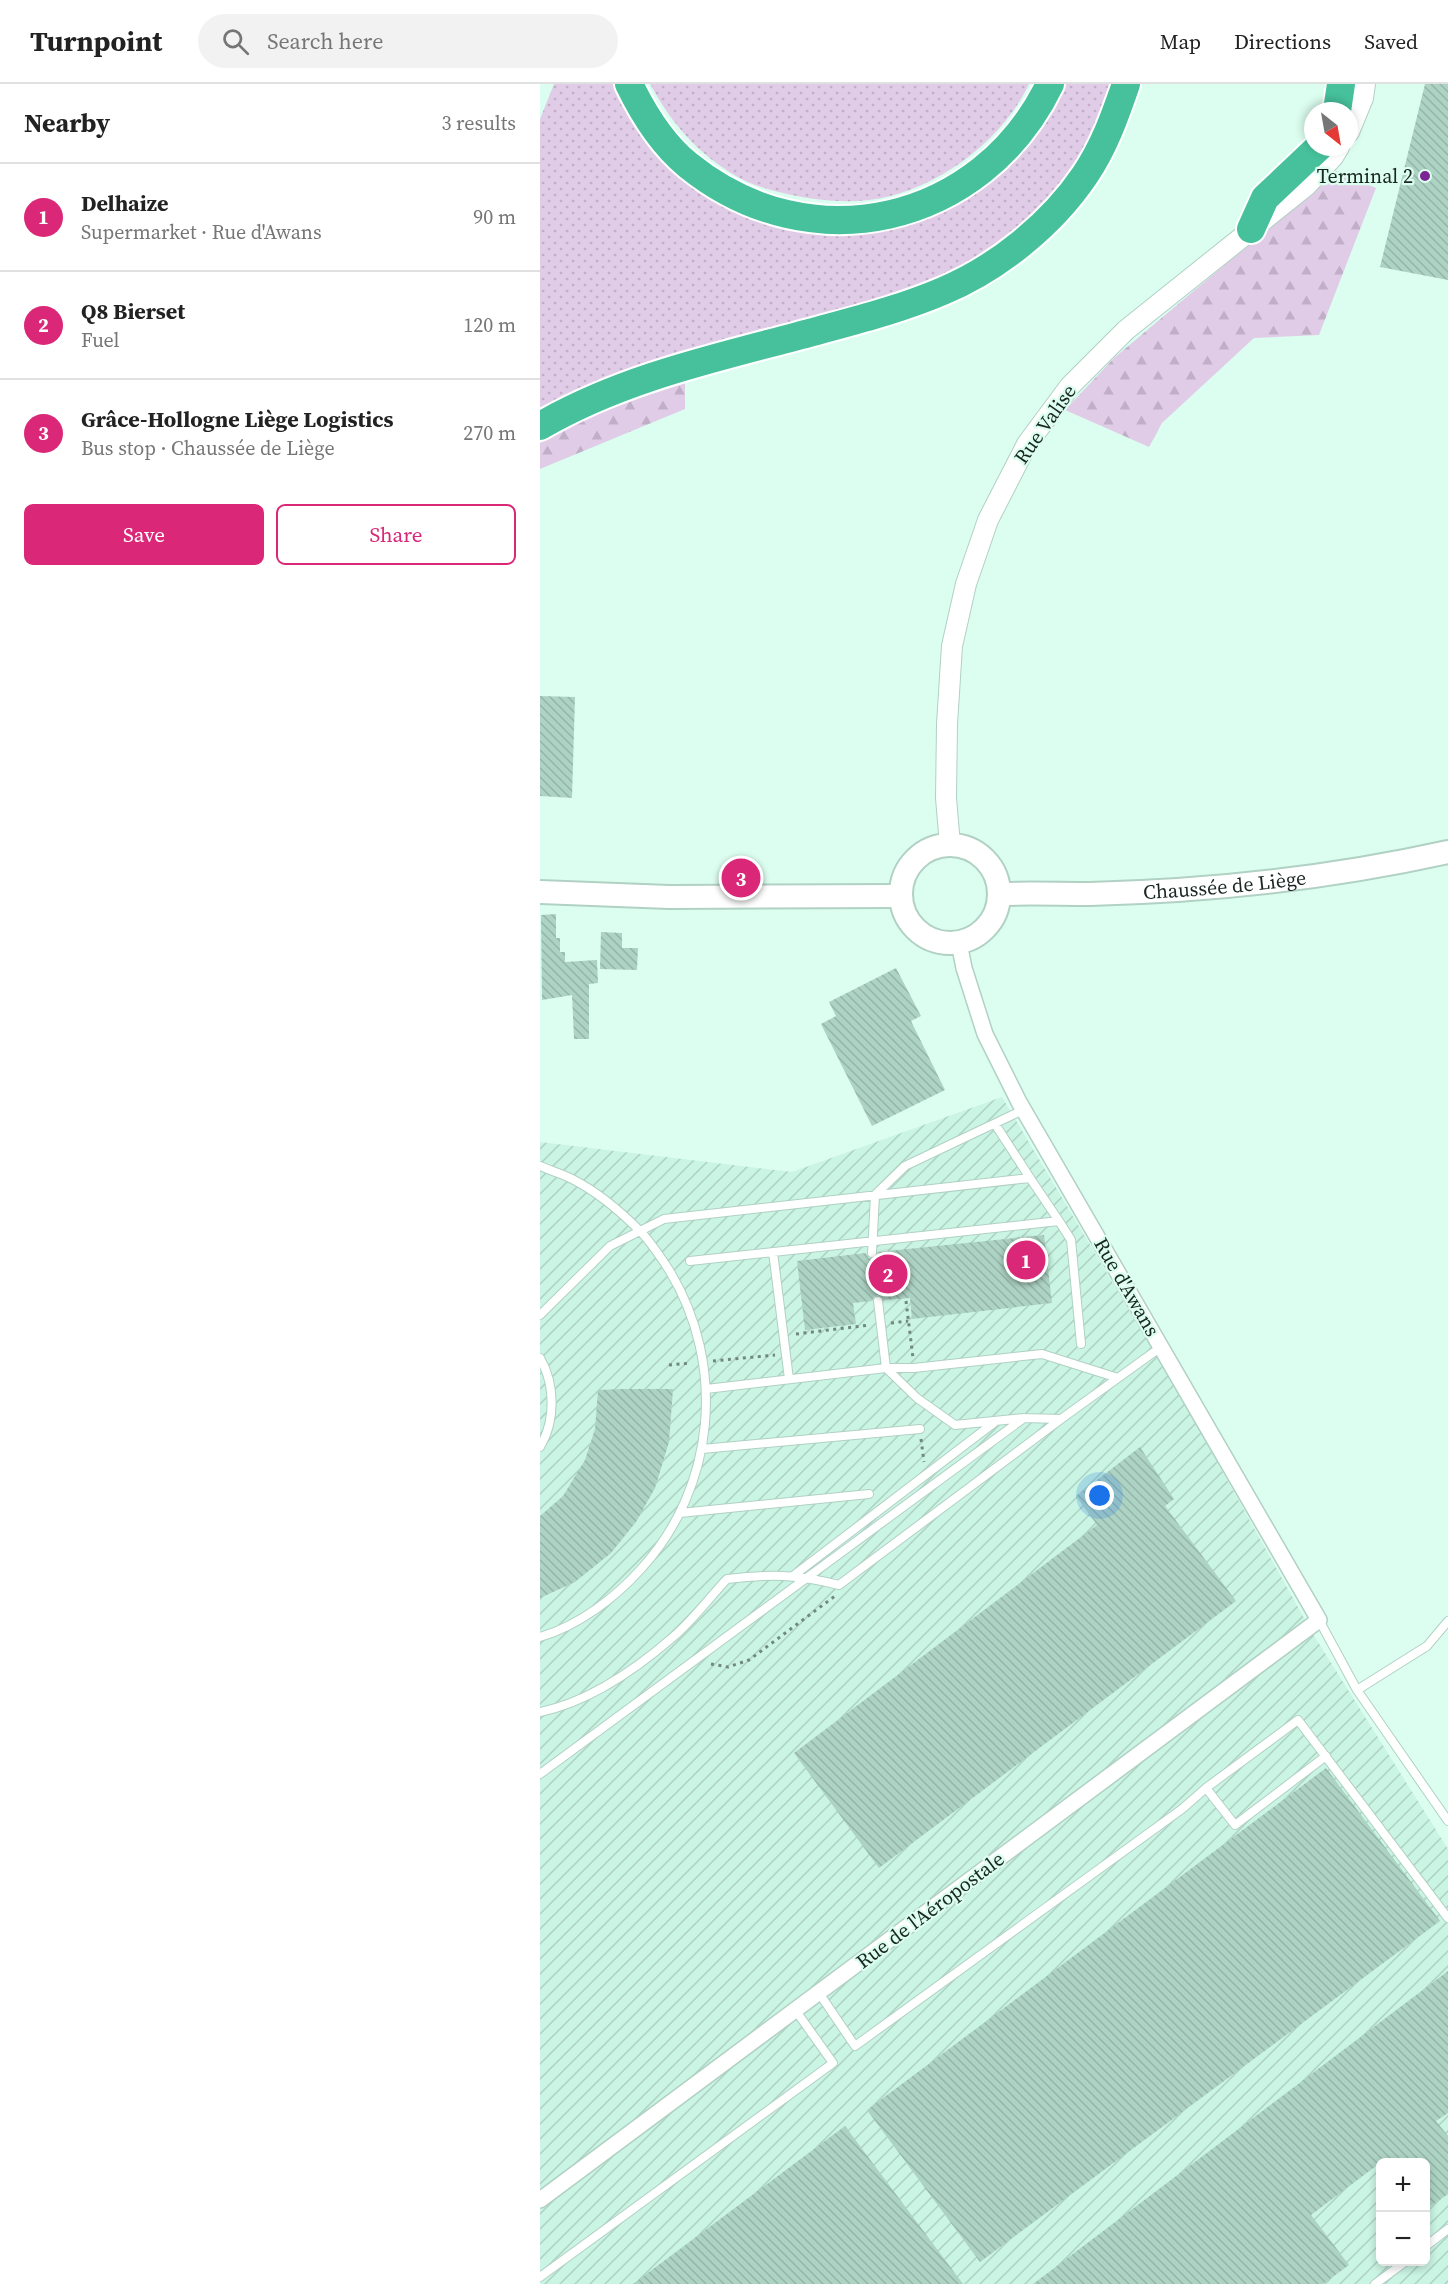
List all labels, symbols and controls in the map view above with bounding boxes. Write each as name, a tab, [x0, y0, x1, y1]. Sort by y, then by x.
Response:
search box	[198, 14, 618, 68]
text: Turnpoint	[30, 22, 162, 60]
icon: search	[219, 25, 252, 58]
text: Search here	[267, 26, 383, 56]
text: Map	[1160, 27, 1201, 56]
text: Directions	[1234, 27, 1331, 56]
text: Saved	[1364, 27, 1418, 56]
north arrow	[1304, 102, 1358, 156]
text: Nearby	[24, 105, 110, 141]
text: 3 results	[441, 109, 516, 137]
place label: Terminal 2	[1317, 162, 1413, 190]
marker: Terminal 2	[1418, 169, 1432, 183]
text: Delhaize	[81, 188, 168, 218]
text: 1	[38, 203, 49, 231]
text: 90 m	[473, 203, 516, 231]
text: Supermarket · Rue d'Awans	[81, 218, 322, 246]
text: Q8 Bierset	[81, 296, 185, 326]
text: 2	[38, 311, 49, 339]
text: 120 m	[463, 311, 516, 339]
text: Fuel	[81, 326, 120, 354]
street label: Rue Valise	[1007, 379, 1083, 469]
text: Grâce-Hollogne Liège Logistics	[81, 404, 394, 434]
text: 3	[38, 419, 49, 447]
text: 270 m	[463, 419, 516, 447]
text: Bus stop · Chaussée de Liège	[81, 434, 335, 462]
button: Save	[24, 504, 264, 565]
button: Share	[276, 504, 516, 565]
pin: 3	[722, 856, 760, 900]
street label: Chaussée de Liège	[1142, 863, 1308, 906]
street label: Rue d'Awans	[1087, 1232, 1167, 1342]
pin: 1	[1006, 1238, 1046, 1282]
pin: 2	[868, 1252, 908, 1296]
your location	[1085, 1481, 1114, 1510]
street label: Rue de l'Aéropostale	[850, 1845, 1010, 1975]
map controls	[1376, 2158, 1430, 2266]
button: +	[1376, 2158, 1430, 2212]
button: −	[1376, 2212, 1430, 2266]

